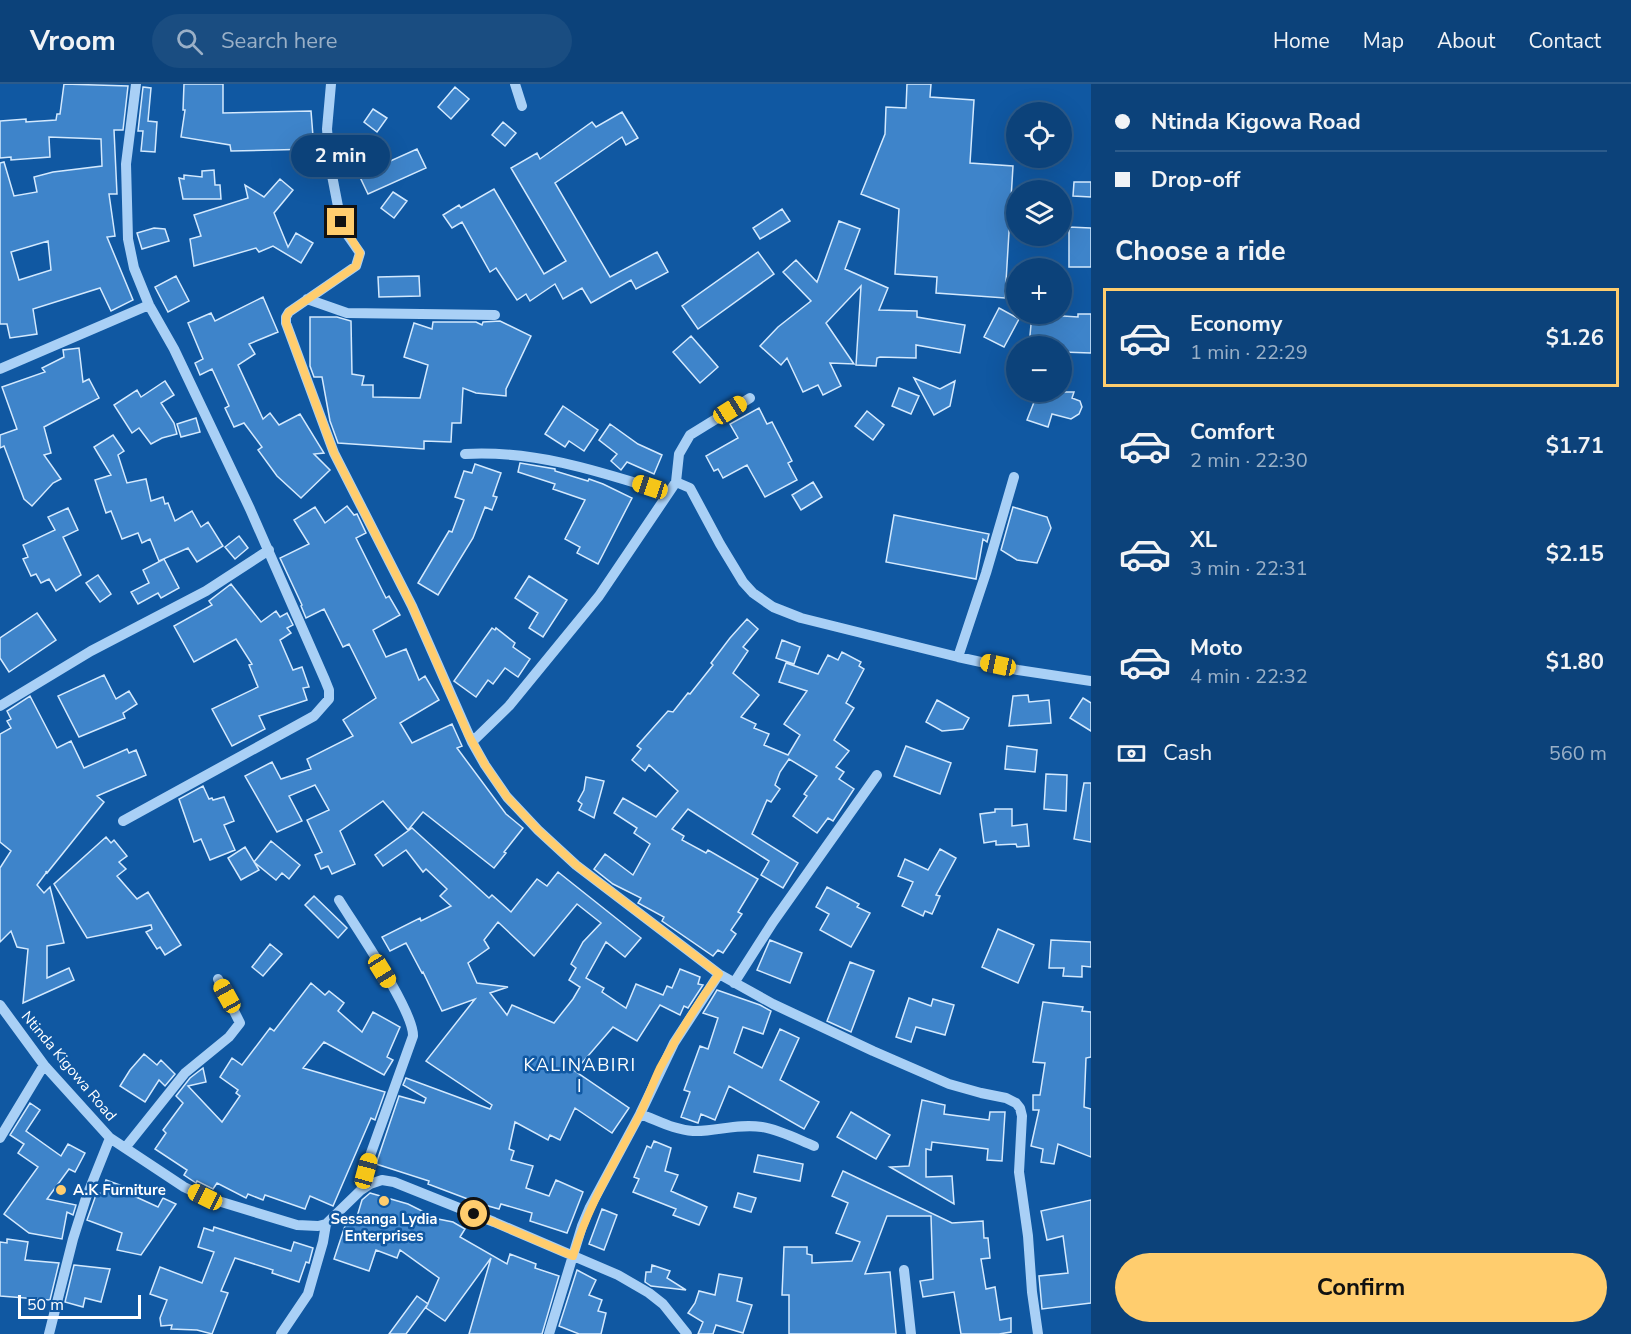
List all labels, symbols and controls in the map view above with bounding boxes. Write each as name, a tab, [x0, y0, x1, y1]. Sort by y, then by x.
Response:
search box	[152, 14, 572, 68]
text: Vroom	[30, 22, 116, 60]
icon: search	[173, 25, 206, 58]
text: Search here	[221, 26, 338, 56]
text: Home	[1273, 27, 1330, 55]
text: Map	[1363, 27, 1404, 55]
text: About	[1437, 27, 1495, 55]
text: Contact	[1528, 27, 1601, 55]
map controls	[1006, 102, 1072, 402]
button: locate	[1006, 102, 1072, 168]
text: Ntinda Kigowa Road	[1151, 107, 1361, 137]
callout: 2 min	[292, 135, 391, 177]
text: 2 min	[315, 142, 366, 169]
text: Drop-off	[1151, 165, 1240, 195]
button: layers	[1006, 180, 1072, 246]
route end	[327, 208, 354, 235]
text: Choose a ride	[1115, 233, 1286, 270]
button: +	[1006, 258, 1072, 324]
text: Economy	[1190, 309, 1282, 339]
icon: car	[1118, 311, 1172, 365]
text: $1.26	[1546, 323, 1604, 353]
button: −	[1006, 336, 1072, 402]
text: 1 min · 22:29	[1190, 339, 1308, 366]
car	[710, 393, 750, 427]
text: Comfort	[1190, 417, 1274, 447]
icon: car	[1118, 419, 1172, 473]
text: $1.71	[1546, 431, 1604, 461]
text: 2 min · 22:30	[1190, 447, 1308, 474]
car	[630, 473, 670, 501]
text: XL	[1190, 525, 1217, 555]
icon: car	[1118, 527, 1172, 581]
text: $2.15	[1546, 539, 1604, 569]
text: 3 min · 22:31	[1190, 555, 1308, 582]
text: Moto	[1190, 633, 1243, 663]
icon: car	[1118, 635, 1172, 689]
text: $1.80	[1546, 647, 1604, 677]
car	[979, 652, 1017, 678]
text: 4 min · 22:32	[1190, 663, 1308, 690]
icon: cash	[1115, 737, 1148, 770]
text: Cash	[1163, 738, 1212, 768]
text: 560 m	[1549, 740, 1607, 767]
car	[365, 951, 399, 991]
car	[210, 976, 244, 1016]
street label: Ntinda Kigowa Road	[17, 1007, 121, 1125]
district label: KALINABIRI I	[523, 1053, 637, 1098]
car	[353, 1151, 379, 1191]
place label: A.K Furniture	[73, 1180, 166, 1200]
car	[185, 1181, 225, 1213]
marker: A.K Furniture	[54, 1183, 68, 1197]
marker: Sessanga Lydia Enterprises	[377, 1194, 391, 1208]
route start	[460, 1200, 487, 1227]
place label: Sessanga Lydia Enterprises	[330, 1209, 438, 1246]
button: Confirm	[1115, 1253, 1607, 1322]
scale bar	[18, 1292, 141, 1320]
text: 50 m	[27, 1294, 64, 1316]

